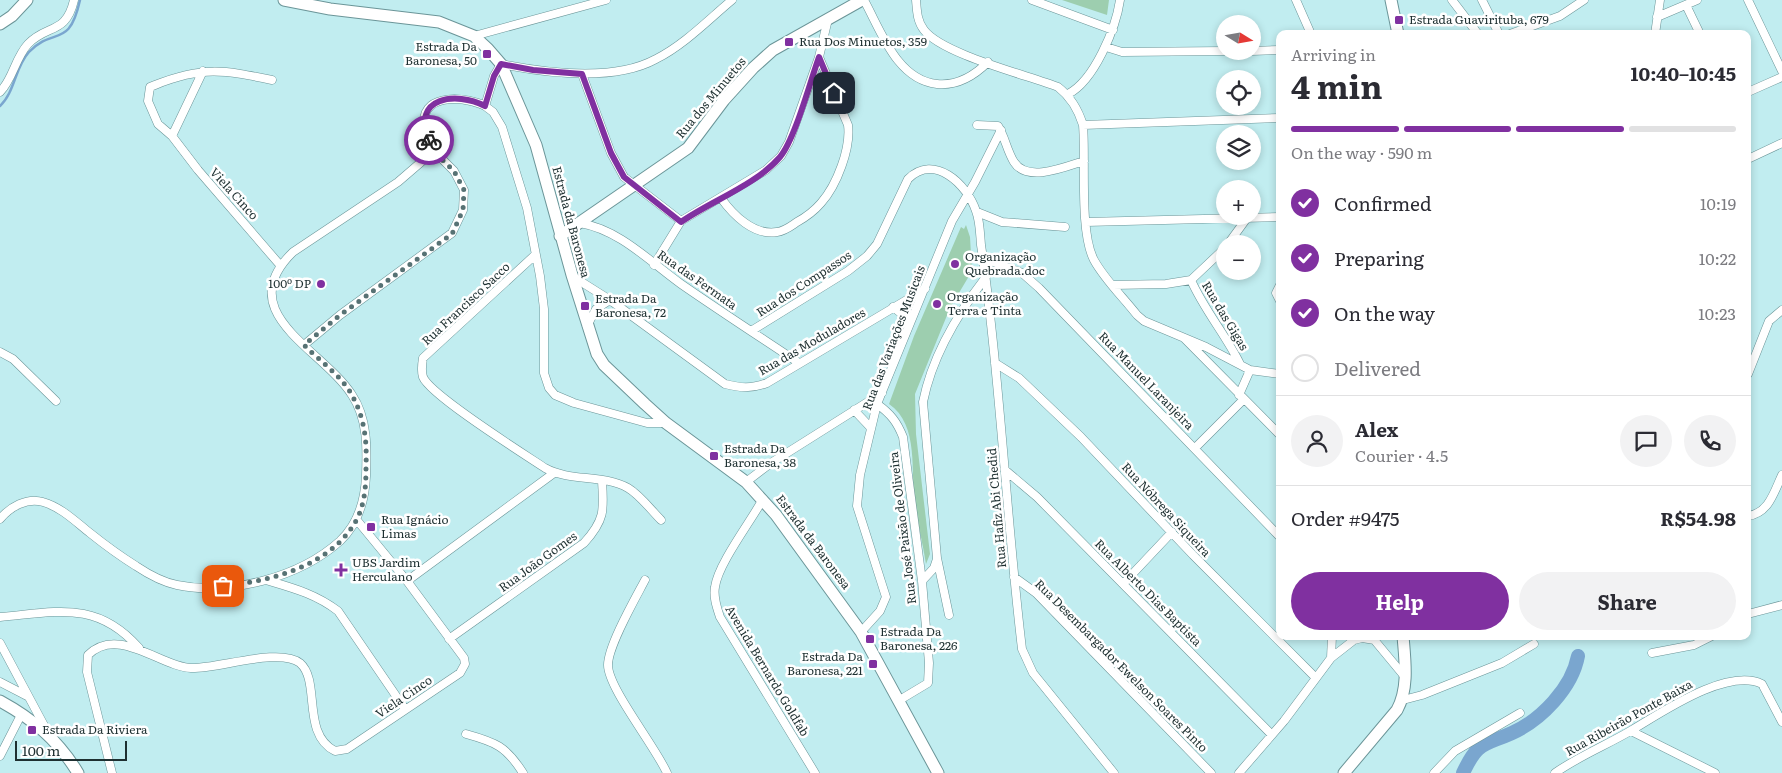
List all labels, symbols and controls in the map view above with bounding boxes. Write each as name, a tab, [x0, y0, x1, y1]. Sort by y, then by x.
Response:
place label: Estrada Guavirituba, 679	[1409, 10, 1549, 28]
marker: Estrada Guavirituba, 679	[1393, 14, 1405, 26]
north arrow	[1216, 15, 1261, 60]
map controls	[1216, 15, 1261, 280]
place label: Rua Dos Minuetos, 359	[799, 32, 927, 50]
marker: Rua Dos Minuetos, 359	[783, 36, 795, 48]
place label: Estrada Da Baronesa, 50	[405, 37, 478, 69]
text: Arriving in	[1291, 42, 1376, 66]
marker: Estrada Da Baronesa, 50	[481, 48, 493, 60]
street label: Rua dos Minuetos	[671, 53, 750, 142]
text: 10:40–10:45	[1631, 59, 1736, 87]
text: 4 min	[1291, 61, 1383, 109]
button: locate	[1216, 70, 1261, 115]
pin	[813, 72, 855, 114]
icon: home	[820, 79, 848, 107]
courier	[404, 115, 454, 165]
button: layers	[1216, 125, 1261, 170]
icon: bike	[415, 126, 443, 154]
text: On the way · 590 m	[1291, 140, 1432, 164]
street label: Viela Cinco	[206, 163, 263, 223]
street label: Estrada da Baronesa	[548, 164, 596, 280]
button: +	[1216, 180, 1261, 225]
icon: check	[1291, 189, 1319, 217]
text: Confirmed	[1334, 189, 1432, 217]
text: 10:19	[1700, 191, 1736, 215]
button: −	[1216, 235, 1261, 280]
icon: check	[1291, 244, 1319, 272]
text: Preparing	[1334, 244, 1424, 272]
street label: Rua das Fermata	[654, 245, 742, 314]
street label: Rua dos Compassos	[752, 245, 855, 321]
text: 10:22	[1699, 246, 1736, 270]
place label: Organização Quebrada.doc	[965, 247, 1045, 279]
street label: Rua Francisco Sacco	[417, 258, 513, 349]
marker: Organização Quebrada.doc	[949, 258, 961, 270]
street label: Rua das Variações Musicais	[857, 262, 929, 413]
place label: 100º DP	[268, 274, 311, 292]
marker: 100º DP	[315, 278, 327, 290]
street label: Rua das Gigas	[1198, 278, 1254, 354]
place label: Organização Terra e Tinta	[947, 287, 1022, 319]
place label: Estrada Da Baronesa, 72	[595, 289, 666, 321]
marker: Organização Terra e Tinta	[931, 298, 943, 310]
icon: check	[1291, 299, 1319, 327]
text: On the way	[1334, 299, 1435, 327]
marker: Estrada Da Baronesa, 72	[579, 300, 591, 312]
text: 10:23	[1698, 301, 1736, 325]
street label: Rua das Moduladores	[754, 303, 869, 379]
street label: Rua Manuel Laranjeira	[1095, 327, 1199, 434]
text: Delivered	[1334, 354, 1421, 382]
button: person	[1291, 415, 1343, 467]
text: Alex	[1355, 415, 1398, 443]
button: chat	[1620, 415, 1672, 467]
button: phone	[1684, 415, 1736, 467]
place label: Estrada Da Baronesa, 38	[724, 439, 796, 471]
text: Courier · 4.5	[1355, 443, 1448, 467]
street label: Rua Hafiz Abi Chedid	[982, 447, 1010, 569]
marker: Estrada Da Baronesa, 38	[708, 450, 720, 462]
street label: Rua José Paixão de Oliveira	[884, 450, 920, 606]
street label: Rua Nóbrega Siqueira	[1118, 458, 1216, 561]
street label: Estrada da Baronesa	[772, 490, 856, 593]
text: Order #9475	[1291, 504, 1400, 532]
text: R$54.98	[1660, 504, 1736, 532]
place label: Rua Ignácio Limas	[381, 510, 449, 542]
marker: Rua Ignácio Limas	[365, 521, 377, 533]
street label: Rua João Gomes	[495, 526, 581, 596]
street label: Rua Alberto Dias Baptista	[1091, 535, 1207, 650]
place label: UBS Jardim Herculano	[352, 553, 421, 585]
marker: UBS Jardim Herculano	[334, 563, 348, 577]
pin	[202, 565, 244, 607]
icon: bag	[209, 572, 237, 600]
button: Help	[1291, 572, 1509, 630]
button: Share	[1519, 572, 1736, 630]
street label: Rua Desembargador Ewelson Soares Pinto	[1031, 575, 1212, 756]
street label: Avenida Bernardo Goldfab	[722, 602, 814, 739]
place label: Estrada Da Baronesa, 226	[880, 622, 958, 654]
marker: Estrada Da Baronesa, 226	[864, 633, 876, 645]
place label: Estrada Da Baronesa, 221	[787, 647, 864, 679]
marker: Estrada Da Baronesa, 221	[867, 658, 879, 670]
street label: Viela Cinco	[372, 671, 435, 722]
street label: Rua Ribeirão Ponte Baixa	[1562, 674, 1696, 760]
place label: Estrada Da Riviera	[42, 720, 148, 738]
marker: Estrada Da Riviera	[26, 724, 38, 736]
scale bar	[15, 738, 128, 761]
text: 100 m	[22, 740, 60, 760]

